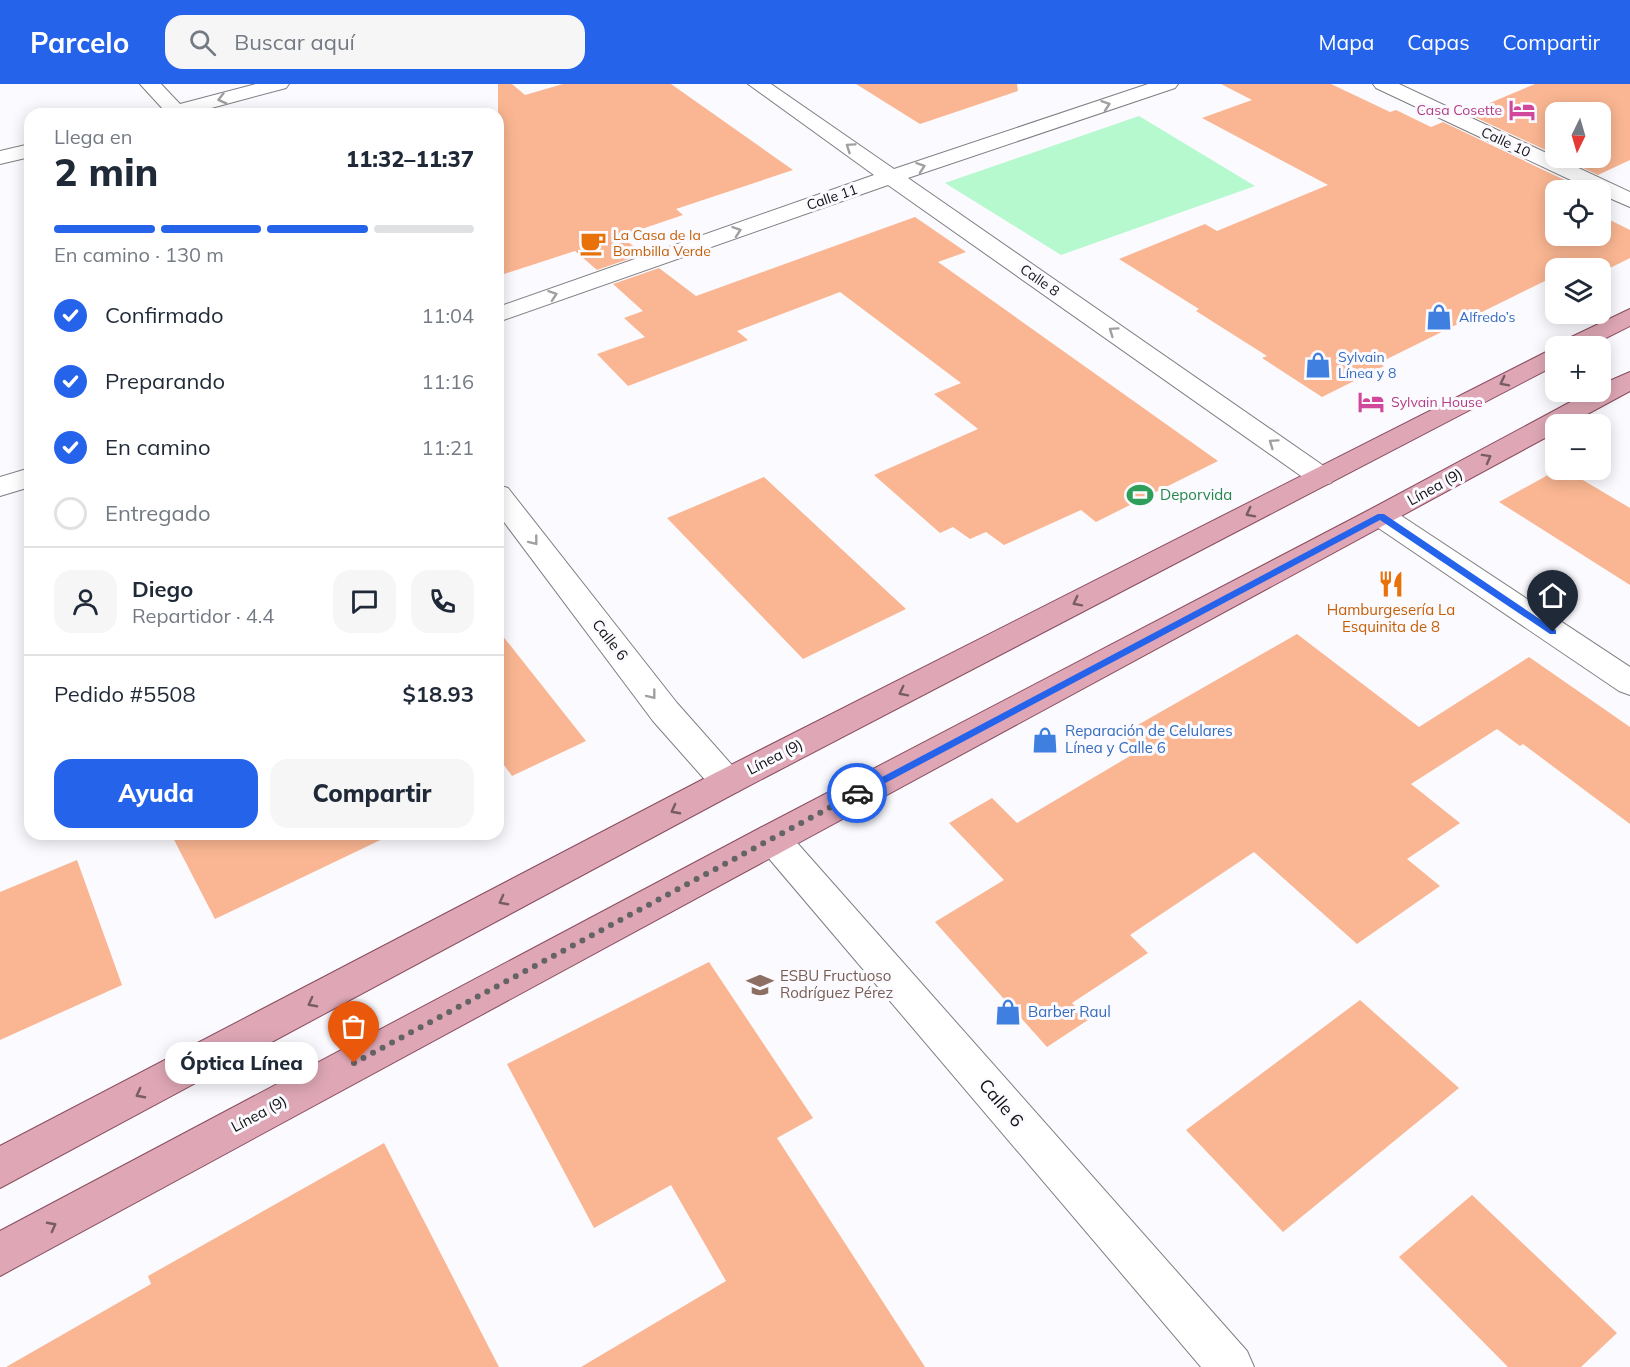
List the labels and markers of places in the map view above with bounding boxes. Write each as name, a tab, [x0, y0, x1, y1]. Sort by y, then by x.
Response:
hotel icon: Casa Cosette	[1507, 95, 1537, 125]
place label: Casa Cosette	[1416, 101, 1502, 119]
place label: La Casa de la Bombilla Verde	[613, 226, 711, 260]
cafe icon: La Casa de la Bombilla Verde	[578, 228, 608, 258]
shop icon: Alfredo’s	[1424, 302, 1454, 332]
place label: Alfredo’s	[1459, 308, 1516, 326]
place label: Sylvain Línea y 8	[1338, 348, 1396, 382]
shop icon: Sylvain Línea y 8	[1303, 350, 1333, 380]
hotel icon: Sylvain House	[1356, 387, 1386, 417]
place label: Sylvain House	[1391, 393, 1483, 411]
sports icon: Deporvida	[1125, 480, 1155, 510]
place label: Deporvida	[1160, 485, 1232, 504]
restaurant icon: Hamburgesería La Esquinita de 8	[1376, 569, 1406, 599]
pin	[1527, 570, 1578, 632]
place label: Hamburgesería La Esquinita de 8	[1327, 600, 1455, 636]
place label: Reparación de Celulares Línea y Calle 6	[1065, 721, 1233, 757]
shop icon: Reparación de Celulares Línea y Calle 6	[1030, 725, 1060, 755]
place label: ESBU Fructuoso Rodríguez Pérez	[780, 966, 893, 1002]
school or university icon: ESBU Fructuoso Rodríguez Pérez	[745, 970, 775, 1000]
shop icon: Barber Raul	[993, 997, 1023, 1027]
pin	[328, 1001, 379, 1063]
place label: Barber Raul	[1028, 1002, 1111, 1021]
callout: Óptica Línea	[165, 1042, 318, 1084]

